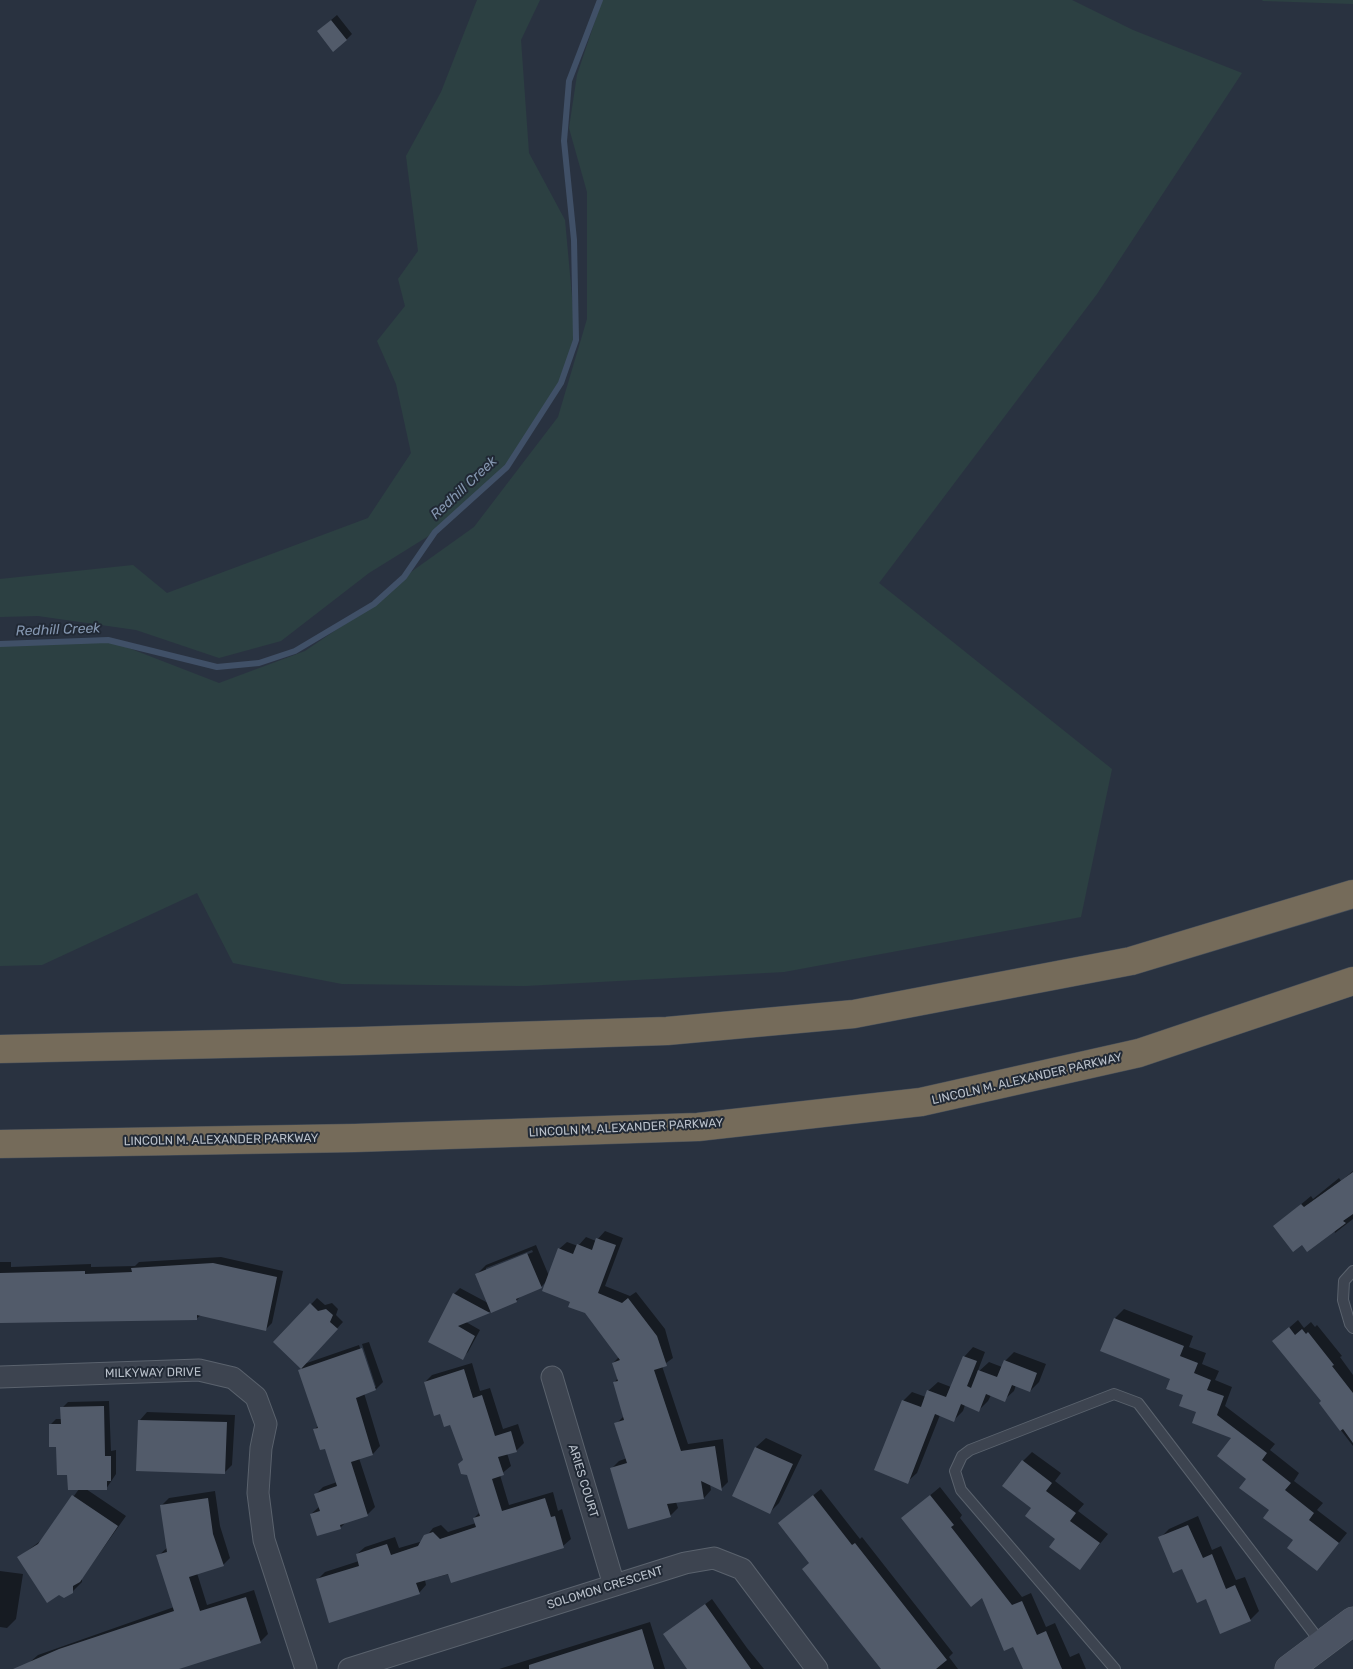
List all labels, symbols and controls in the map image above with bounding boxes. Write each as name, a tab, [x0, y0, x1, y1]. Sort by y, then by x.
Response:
water label: Redhill Creek	[427, 453, 501, 523]
water label: Redhill Creek	[15, 620, 101, 640]
street label: LINCOLN M. ALEXANDER PARKWAY	[930, 1050, 1124, 1108]
street label: LINCOLN M. ALEXANDER PARKWAY	[528, 1116, 724, 1140]
street label: LINCOLN M. ALEXANDER PARKWAY	[123, 1131, 319, 1149]
street label: MILKYWAY DRIVE	[105, 1365, 201, 1381]
street label: ARIES COURT	[565, 1443, 601, 1519]
street label: SOLOMON CRESCENT	[545, 1564, 665, 1612]

